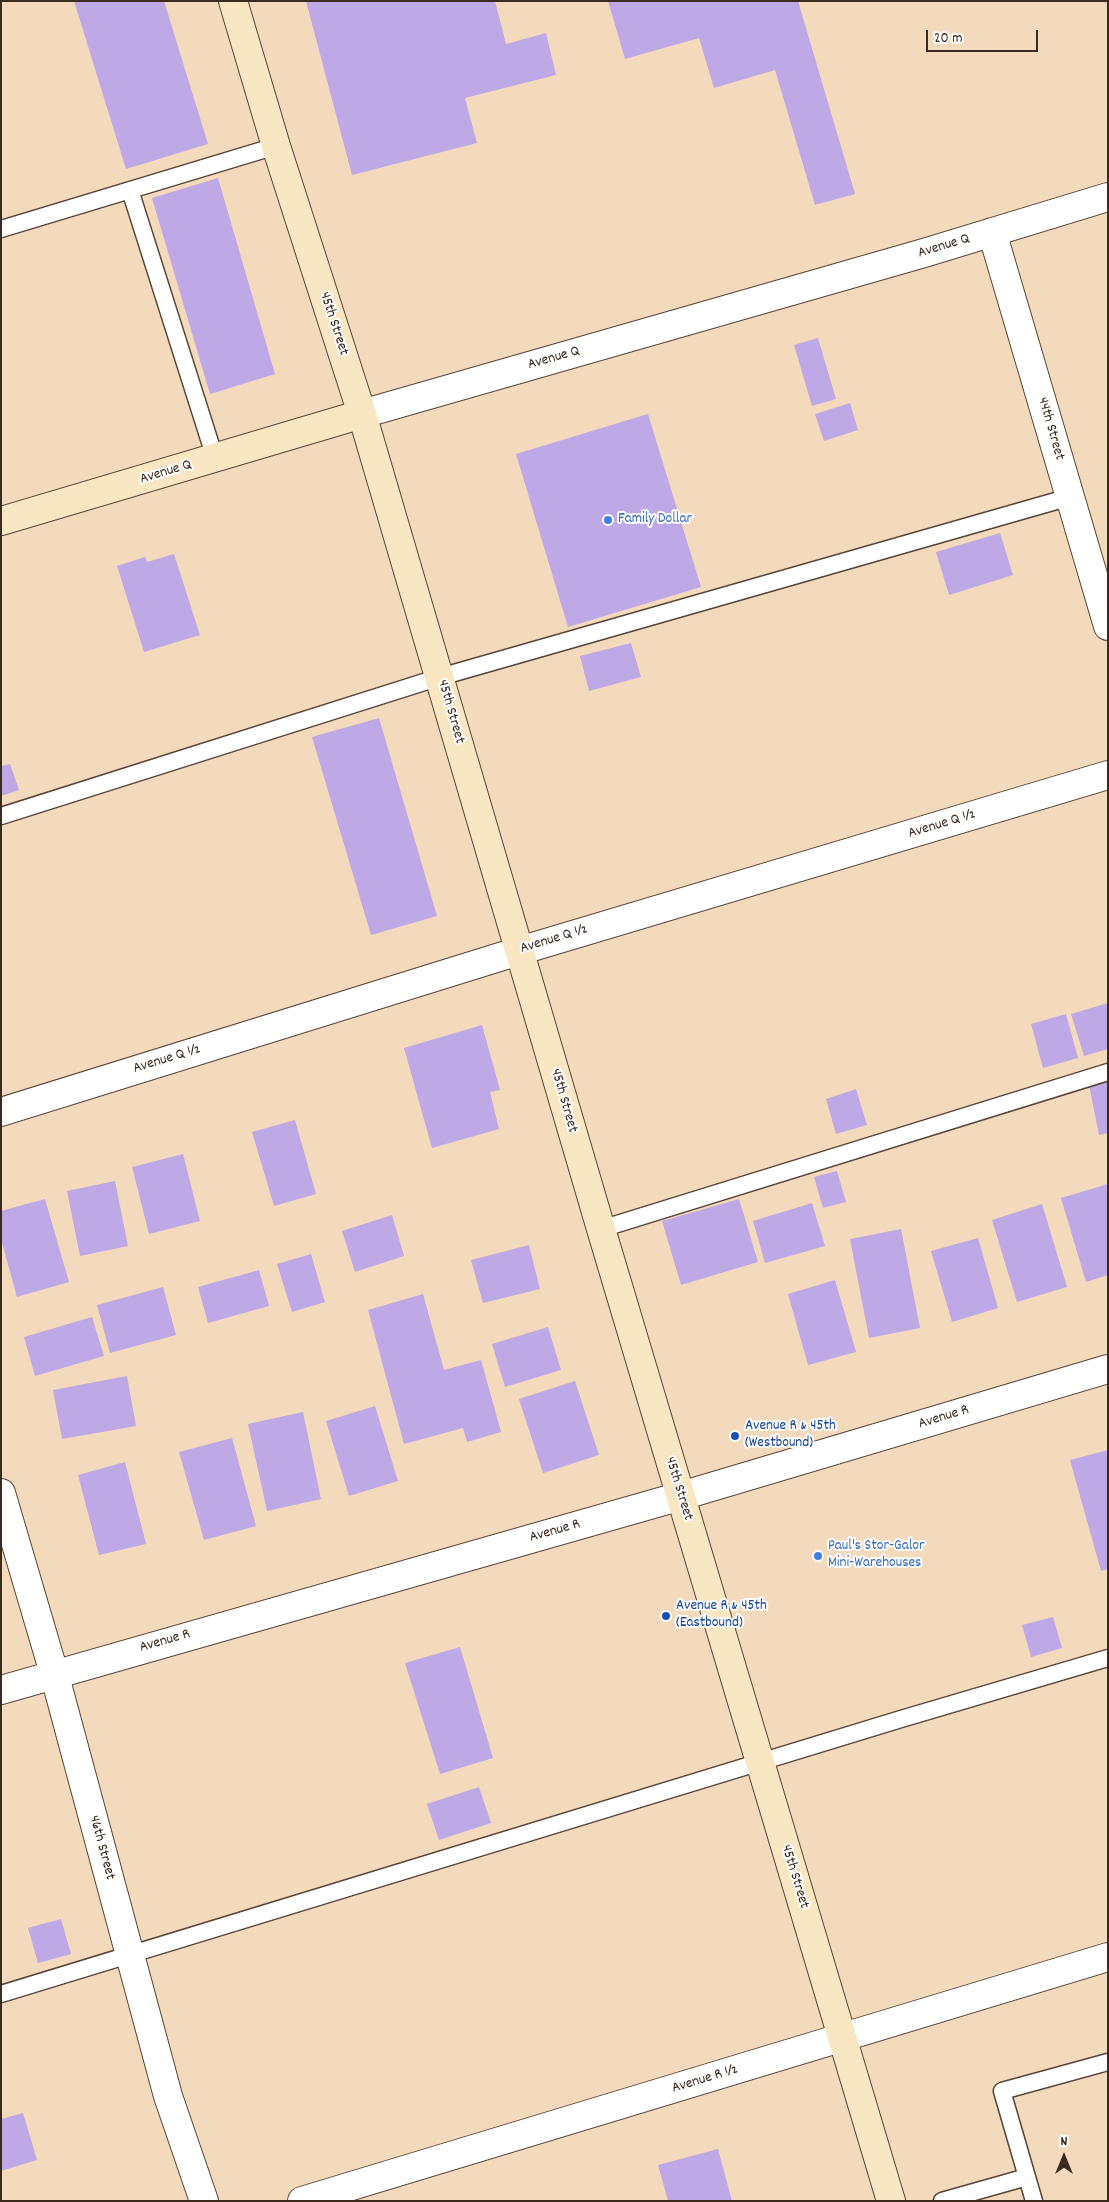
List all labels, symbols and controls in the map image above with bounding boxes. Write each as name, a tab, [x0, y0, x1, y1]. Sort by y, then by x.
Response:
scale bar	[929, 20, 1042, 52]
text: 20 m	[934, 28, 962, 50]
street label: Avenue Q	[916, 231, 972, 263]
street label: 45th Street	[314, 290, 352, 358]
street label: Avenue Q	[526, 343, 582, 375]
street label: 44th Street	[1032, 395, 1068, 463]
street label: Avenue Q	[138, 457, 194, 489]
place label: Family Dollar	[618, 511, 692, 529]
marker: Family Dollar	[602, 514, 614, 526]
street label: 45th Street	[432, 678, 468, 746]
street label: Avenue Q ½	[906, 806, 978, 844]
street label: Avenue Q ½	[518, 921, 590, 959]
street label: Avenue Q ½	[131, 1041, 203, 1079]
street label: 45th Street	[545, 1067, 581, 1135]
street label: Avenue R	[917, 1402, 971, 1434]
place label: Avenue R & 45th (Westbound)	[745, 1418, 836, 1453]
marker: Avenue R & 45th (Westbound)	[729, 1430, 741, 1442]
street label: 45th Street	[660, 1455, 696, 1523]
street label: Avenue R	[528, 1516, 582, 1548]
place label: Paul's Stor-Galor Mini-Warehouses	[828, 1538, 925, 1573]
marker: Paul's Stor-Galor Mini-Warehouses	[812, 1550, 824, 1562]
place label: Avenue R & 45th (Eastbound)	[676, 1598, 767, 1633]
marker: Avenue R & 45th (Eastbound)	[660, 1610, 672, 1622]
street label: Avenue R	[138, 1626, 192, 1658]
street label: 46th Street	[84, 1814, 118, 1882]
street label: 45th Street	[776, 1843, 812, 1911]
street label: Avenue R ½	[670, 2061, 740, 2099]
north arrow	[1039, 2132, 1089, 2182]
text: N	[1061, 2132, 1067, 2152]

